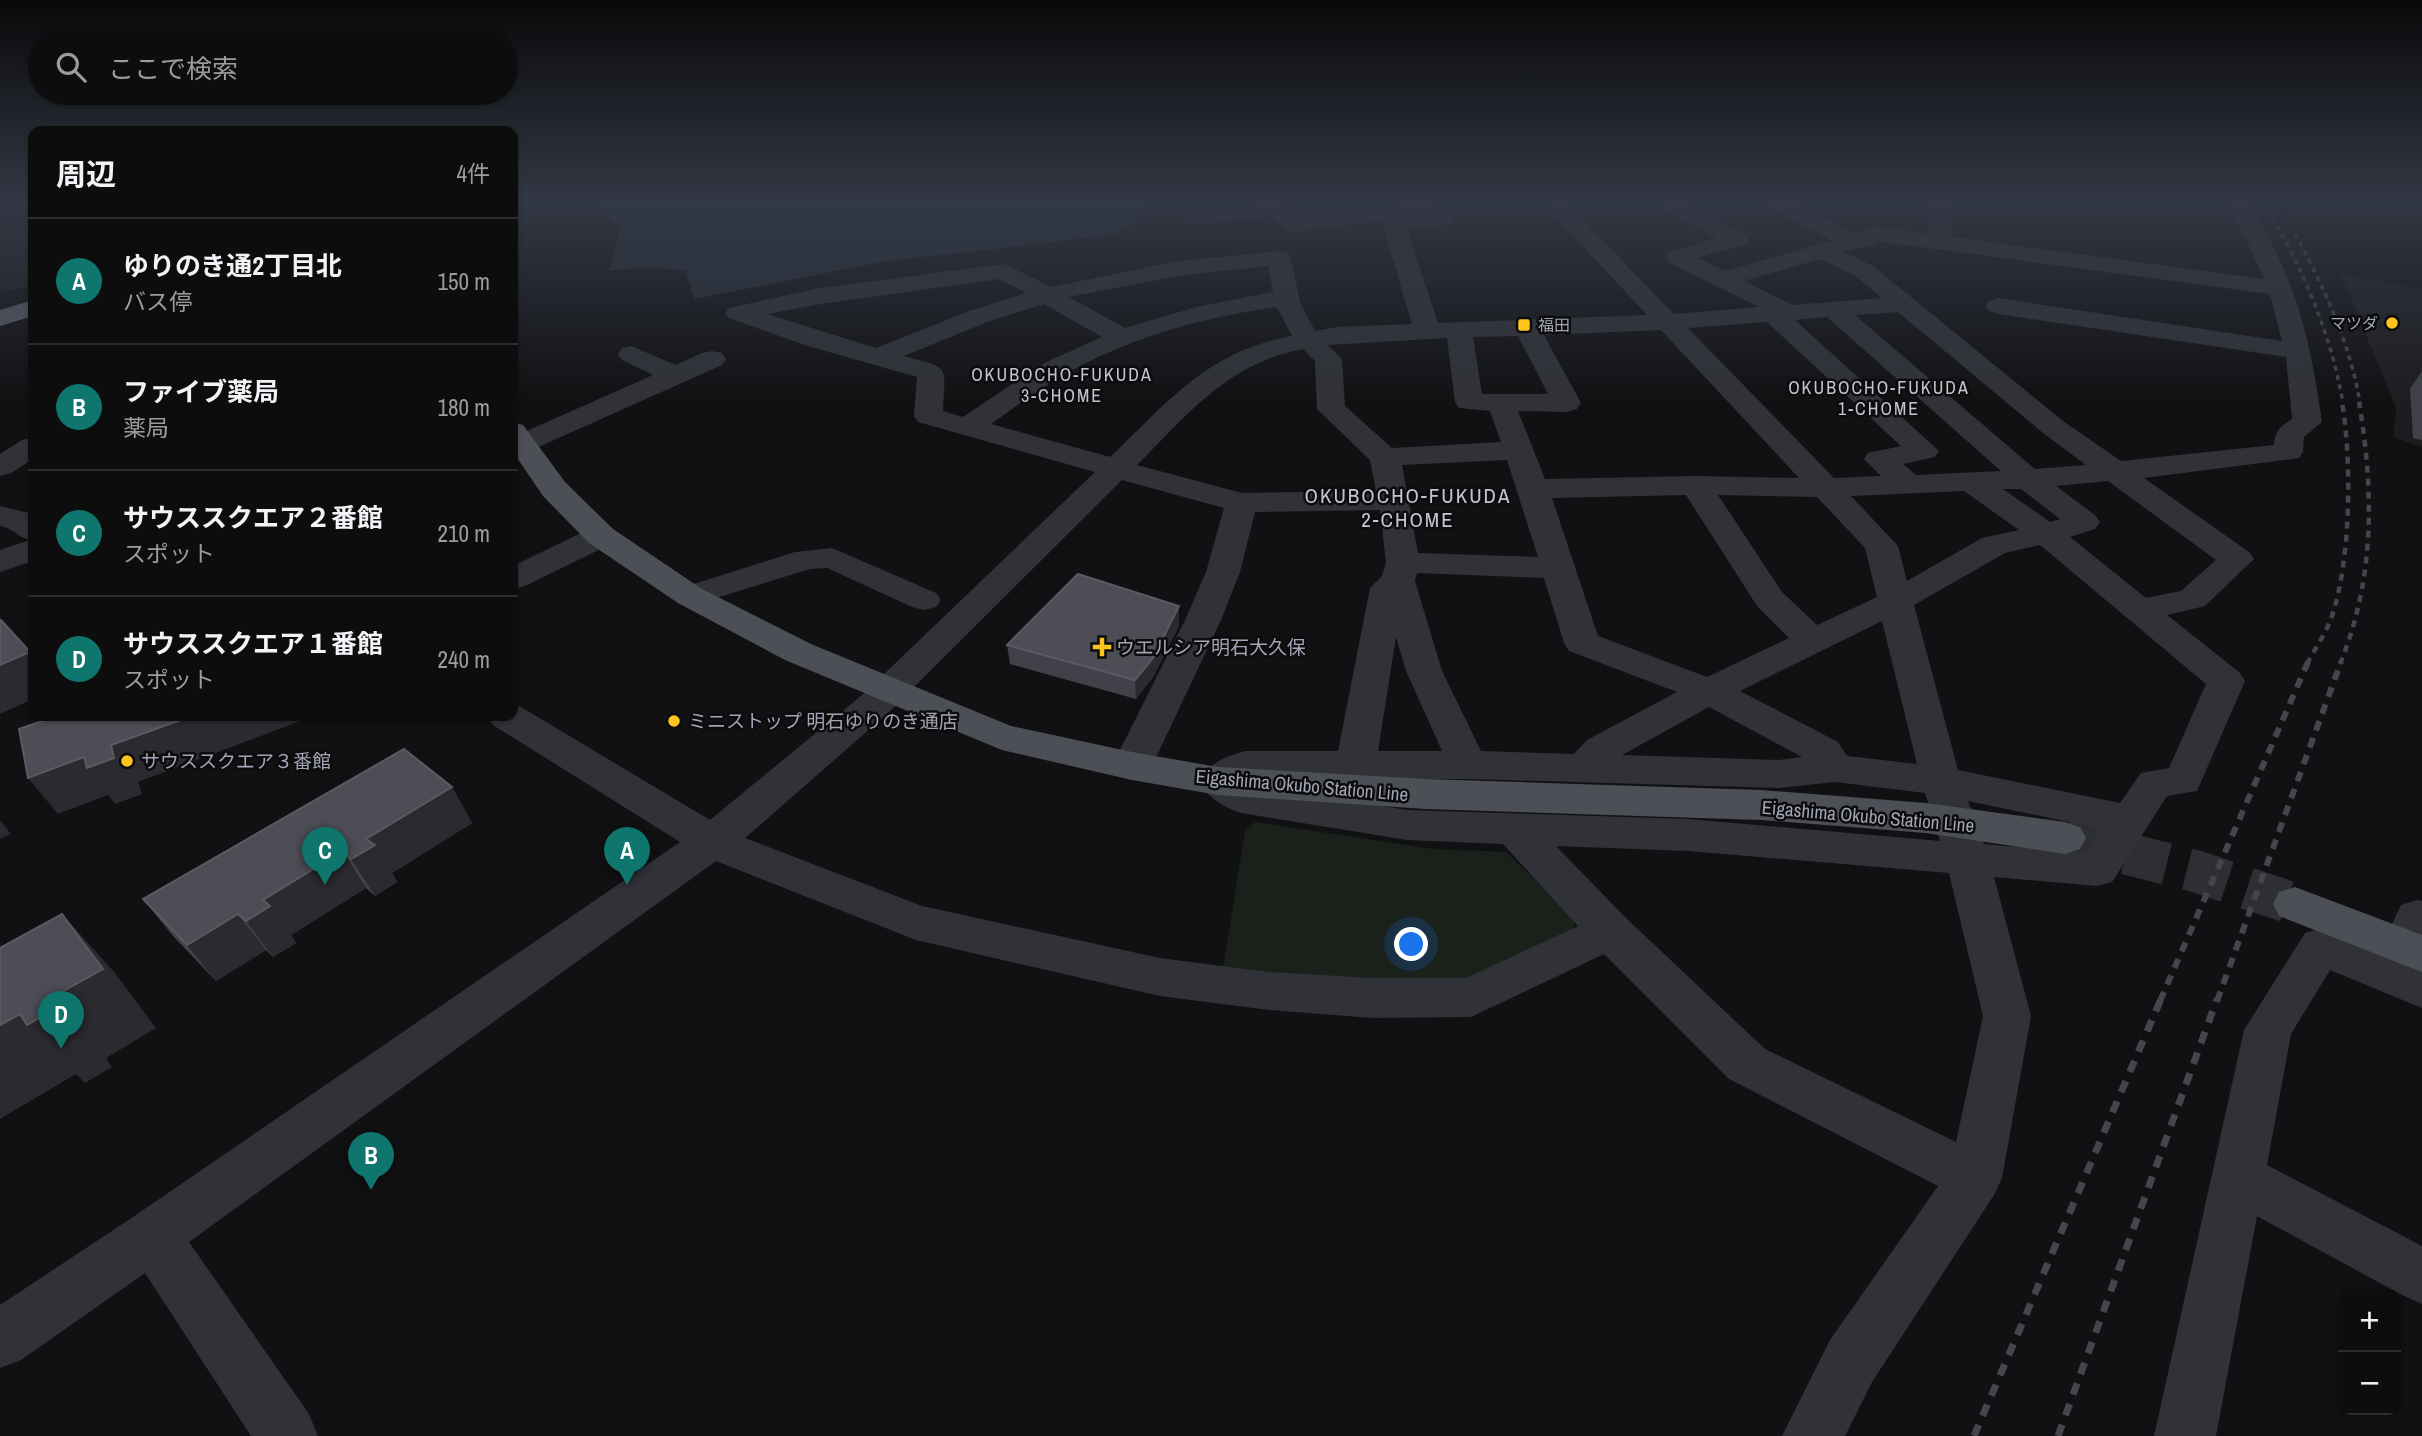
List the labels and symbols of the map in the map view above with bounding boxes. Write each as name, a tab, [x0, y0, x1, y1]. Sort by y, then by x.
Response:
place label: マツダ	[2330, 312, 2378, 334]
place label: 福田	[1538, 314, 1570, 336]
marker: マツダ	[2384, 315, 2400, 331]
marker: 福田	[1516, 317, 1532, 333]
district label: OKUBOCHO-FUKUDA 3-CHOME	[971, 362, 1153, 408]
district label: OKUBOCHO-FUKUDA 1-CHOME	[1788, 375, 1970, 421]
district label: OKUBOCHO-FUKUDA 2-CHOME	[1305, 481, 1512, 534]
place label: ウエルシア明石大久保	[1116, 634, 1306, 660]
marker: ウエルシア明石大久保	[1094, 639, 1110, 655]
place label: ミニストップ 明石ゆりのき通店	[688, 708, 958, 734]
marker: ミニストップ 明石ゆりのき通店	[666, 713, 682, 729]
place label: サウススクエア３番館	[141, 748, 331, 774]
marker: サウススクエア３番館	[119, 753, 135, 769]
street label: Eigashima Okubo Station Line	[1195, 763, 1409, 807]
street label: Eigashima Okubo Station Line	[1761, 794, 1975, 838]
pin: C	[302, 827, 348, 885]
pin: A	[604, 827, 650, 885]
your location	[1394, 927, 1428, 961]
pin: D	[38, 991, 84, 1049]
pin: B	[348, 1132, 394, 1190]

